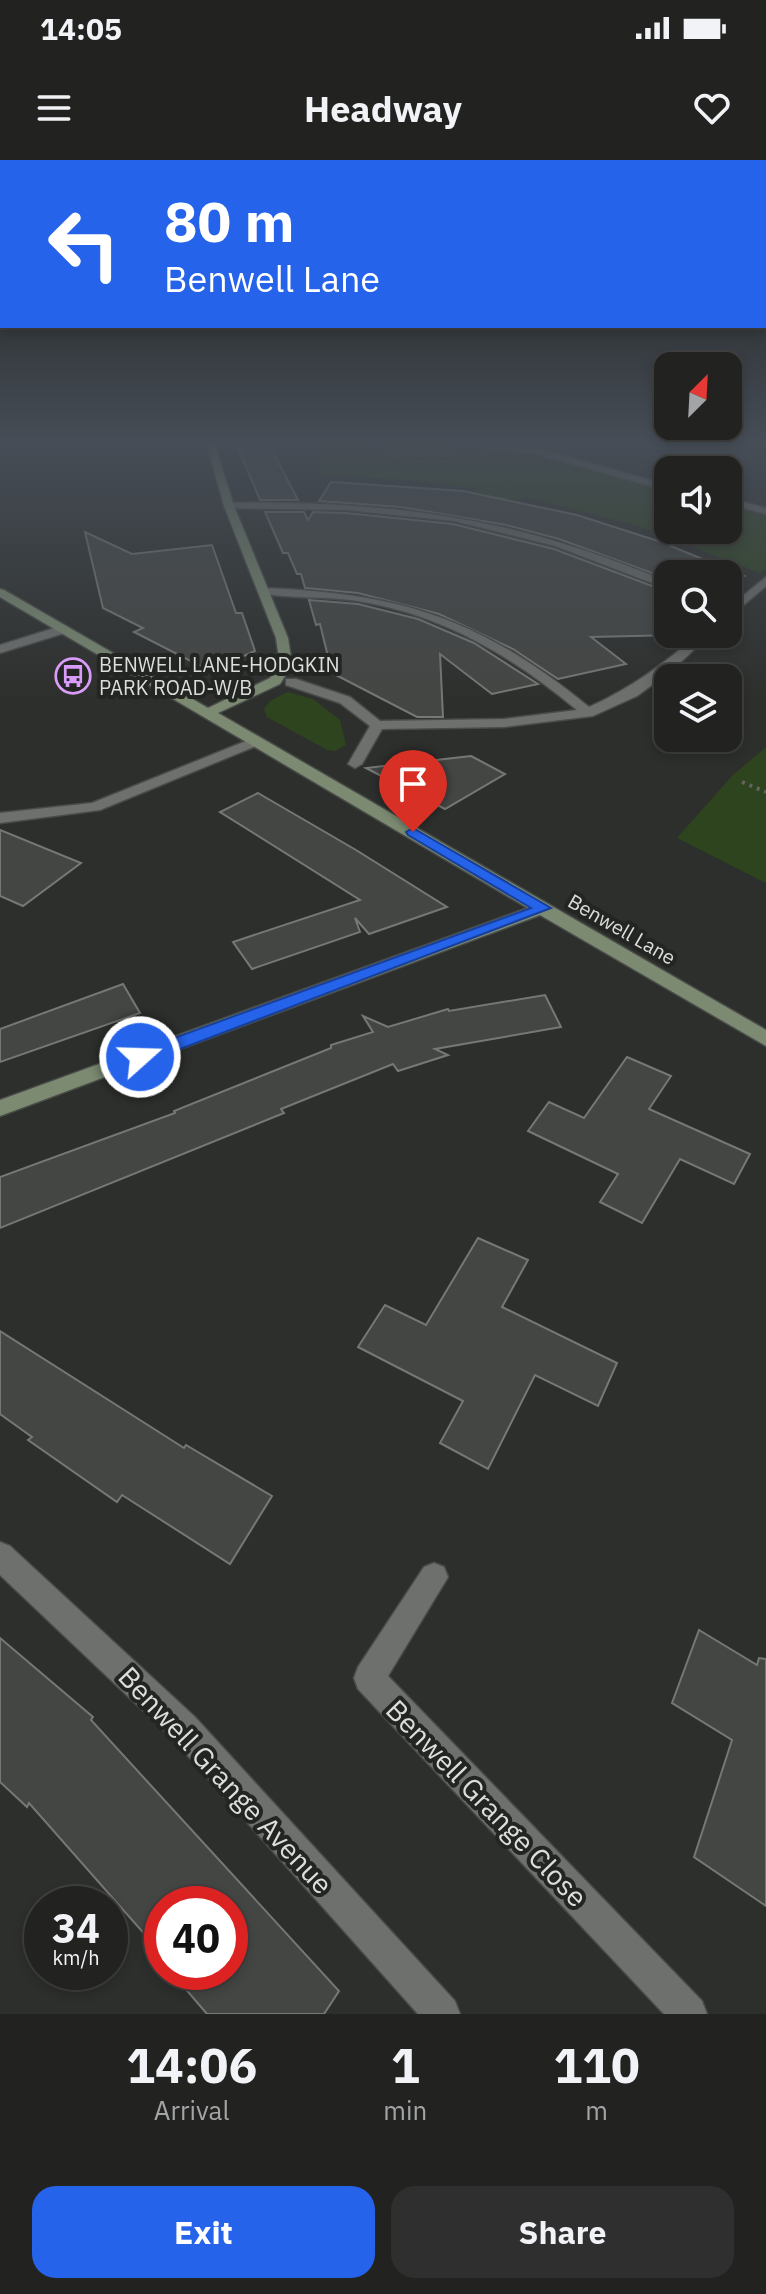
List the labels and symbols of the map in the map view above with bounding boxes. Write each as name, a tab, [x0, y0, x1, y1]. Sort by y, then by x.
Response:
north arrow	[654, 352, 742, 440]
place label: BENWELL LANE-HODGKIN PARK ROAD-W/B	[99, 651, 340, 701]
bus stop icon: BENWELL LANE-HODGKIN PARK ROAD-W/B	[54, 657, 92, 695]
pin	[379, 750, 447, 832]
street label: Benwell Lane	[563, 887, 681, 971]
position arrow	[98, 1015, 182, 1099]
street label: Benwell Grange Avenue	[111, 1658, 341, 1902]
street label: Benwell Grange Close	[378, 1691, 596, 1915]
speed limit sign: 40	[144, 1886, 248, 1990]

